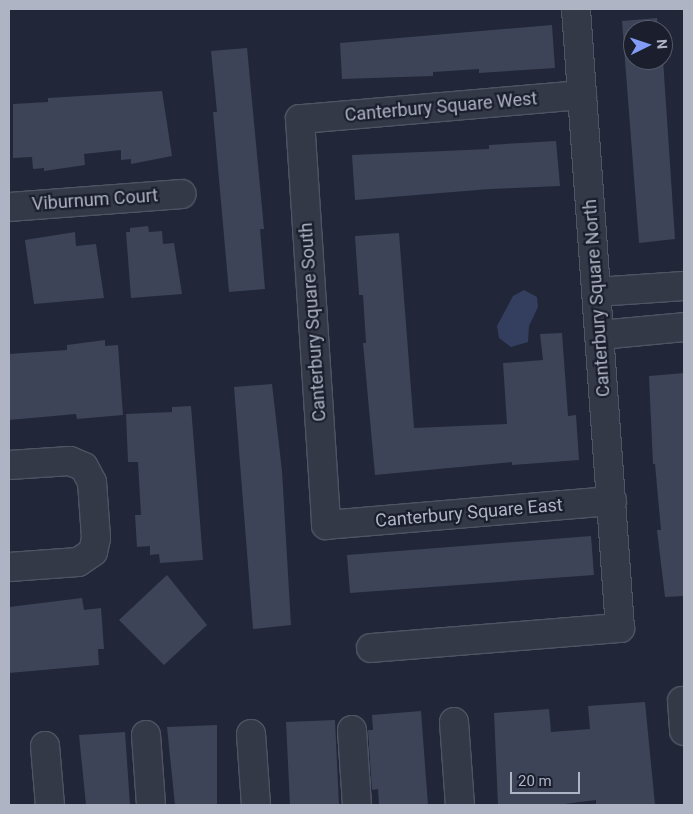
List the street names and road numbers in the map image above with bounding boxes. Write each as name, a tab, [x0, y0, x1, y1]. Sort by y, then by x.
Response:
street label: Canterbury Square West	[344, 88, 538, 126]
street label: Viburnum Court	[31, 185, 159, 215]
street label: Canterbury Square North	[579, 198, 615, 398]
street label: Canterbury Square South	[295, 222, 331, 422]
street label: Canterbury Square East	[374, 494, 564, 532]

